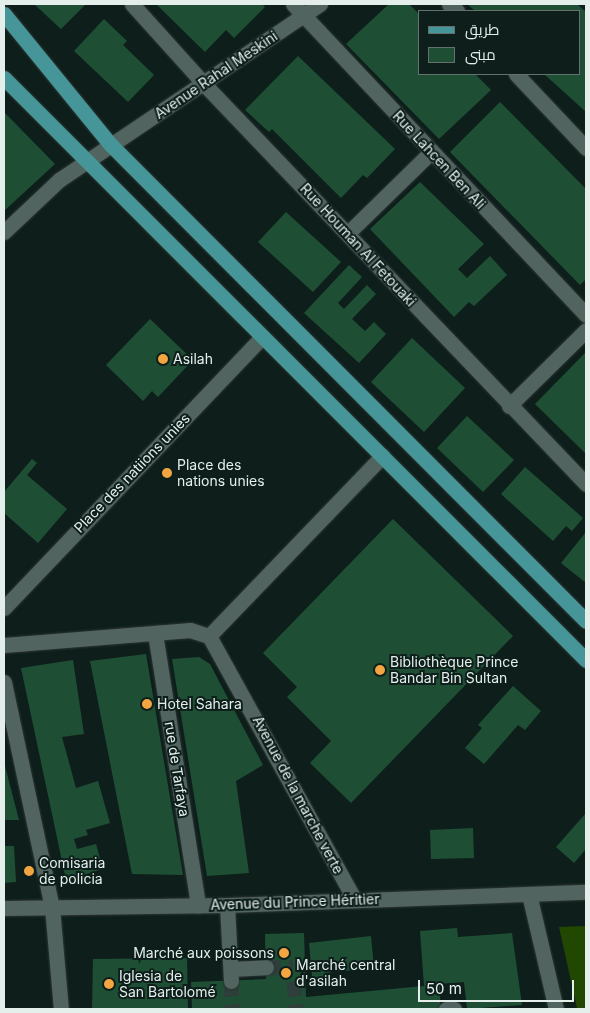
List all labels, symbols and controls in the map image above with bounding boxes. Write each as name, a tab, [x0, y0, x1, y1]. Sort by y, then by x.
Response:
legend	[418, 10, 580, 75]
text: طريق	[465, 20, 499, 39]
street label: Avenue Rahal Meskini	[151, 28, 281, 122]
text: مبنى	[465, 45, 496, 64]
street label: Rue Lahcen Ben Ali	[389, 108, 489, 212]
street label: Rue Houman Al Fetouaki	[297, 180, 419, 310]
place label: Asilah	[173, 351, 213, 367]
marker: Asilah	[157, 353, 169, 365]
street label: Place des natiions unies	[71, 410, 193, 536]
place label: Place des nations unies	[177, 457, 265, 490]
marker: Place des nations unies	[161, 467, 173, 479]
place label: Bibliothèque Prince Bandar Bin Sultan	[390, 654, 519, 686]
marker: Bibliothèque Prince Bandar Bin Sultan	[374, 664, 386, 676]
place label: Hotel Sahara	[157, 696, 242, 712]
marker: Hotel Sahara	[141, 698, 153, 710]
street label: Avenue de la marche verte	[249, 713, 347, 877]
street label: rue de Tarfaya	[161, 720, 193, 818]
place label: Comisaria de policia	[39, 855, 105, 888]
marker: Comisaria de policia	[23, 865, 35, 877]
street label: Avenue du Prince Héritier	[210, 891, 380, 913]
place label: Marché aux poissons	[133, 945, 274, 961]
marker: Marché aux poissons	[278, 947, 290, 959]
place label: Marché central d'asilah	[296, 957, 395, 990]
marker: Marché central d'asilah	[280, 967, 292, 979]
place label: Iglesia de San Bartolomé	[119, 968, 216, 1000]
scale bar	[420, 970, 576, 1002]
marker: Iglesia de San Bartolomé	[103, 978, 115, 990]
text: 50 m	[426, 979, 462, 998]

